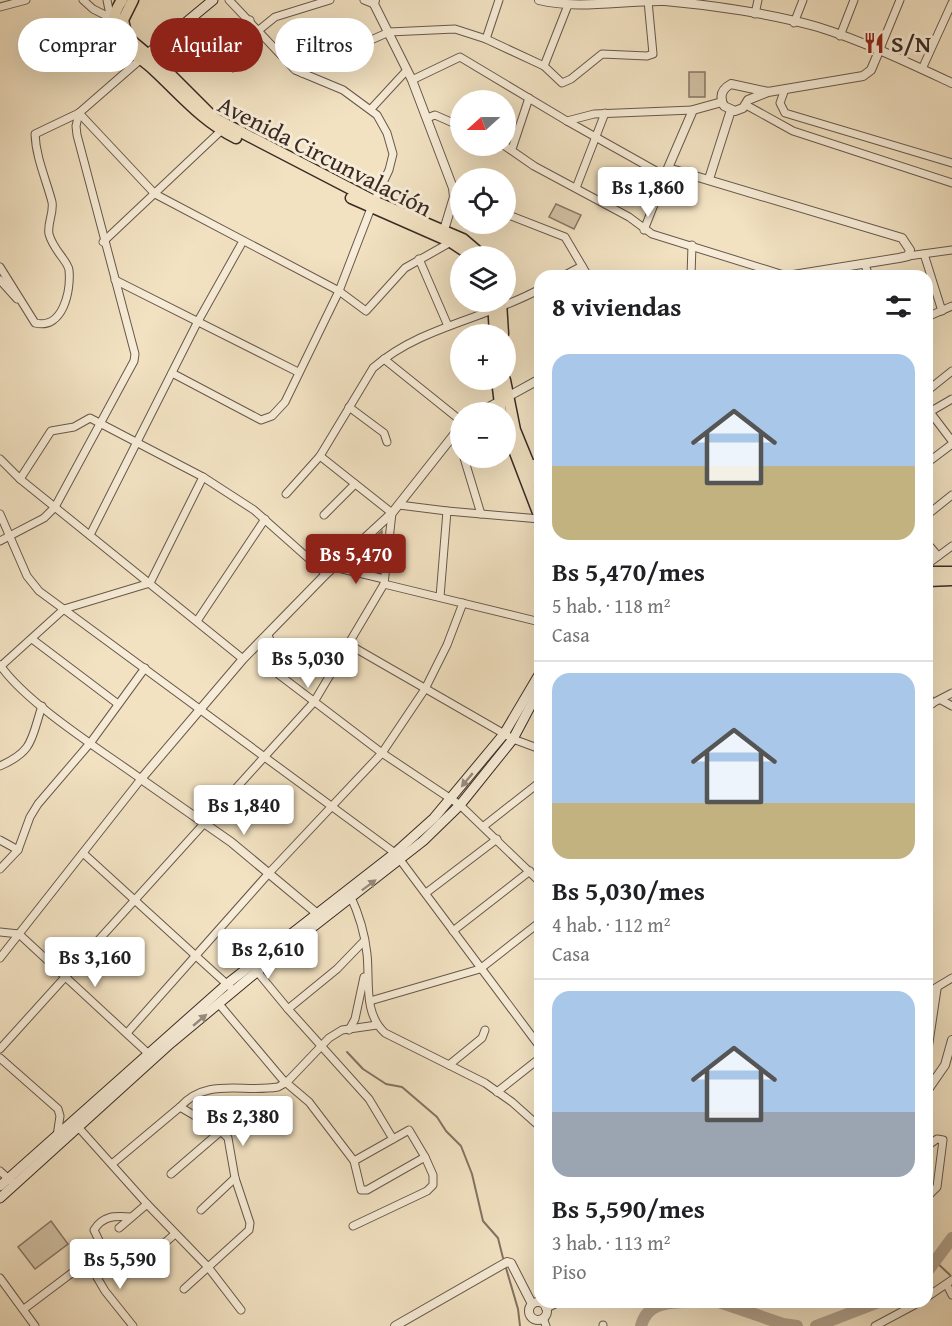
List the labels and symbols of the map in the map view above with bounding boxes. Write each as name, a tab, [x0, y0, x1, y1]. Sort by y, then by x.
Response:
place label: S/N	[891, 26, 931, 61]
restaurant icon: S/N	[862, 31, 886, 55]
street label: Avenida Circunvalación	[212, 87, 439, 225]
north arrow	[450, 90, 516, 156]
pin: Bs 1,860	[586, 167, 710, 218]
pin: Bs 5,470	[294, 534, 418, 585]
pin: Bs 5,030	[246, 638, 370, 689]
one-way arrow	[461, 772, 474, 788]
pin: Bs 1,840	[182, 785, 306, 836]
one-way arrow	[361, 879, 377, 891]
pin: Bs 2,610	[206, 929, 330, 980]
pin: Bs 3,160	[33, 937, 157, 988]
one-way arrow	[192, 1013, 208, 1026]
pin: Bs 2,380	[181, 1096, 305, 1147]
pin: Bs 5,590	[58, 1239, 182, 1290]

